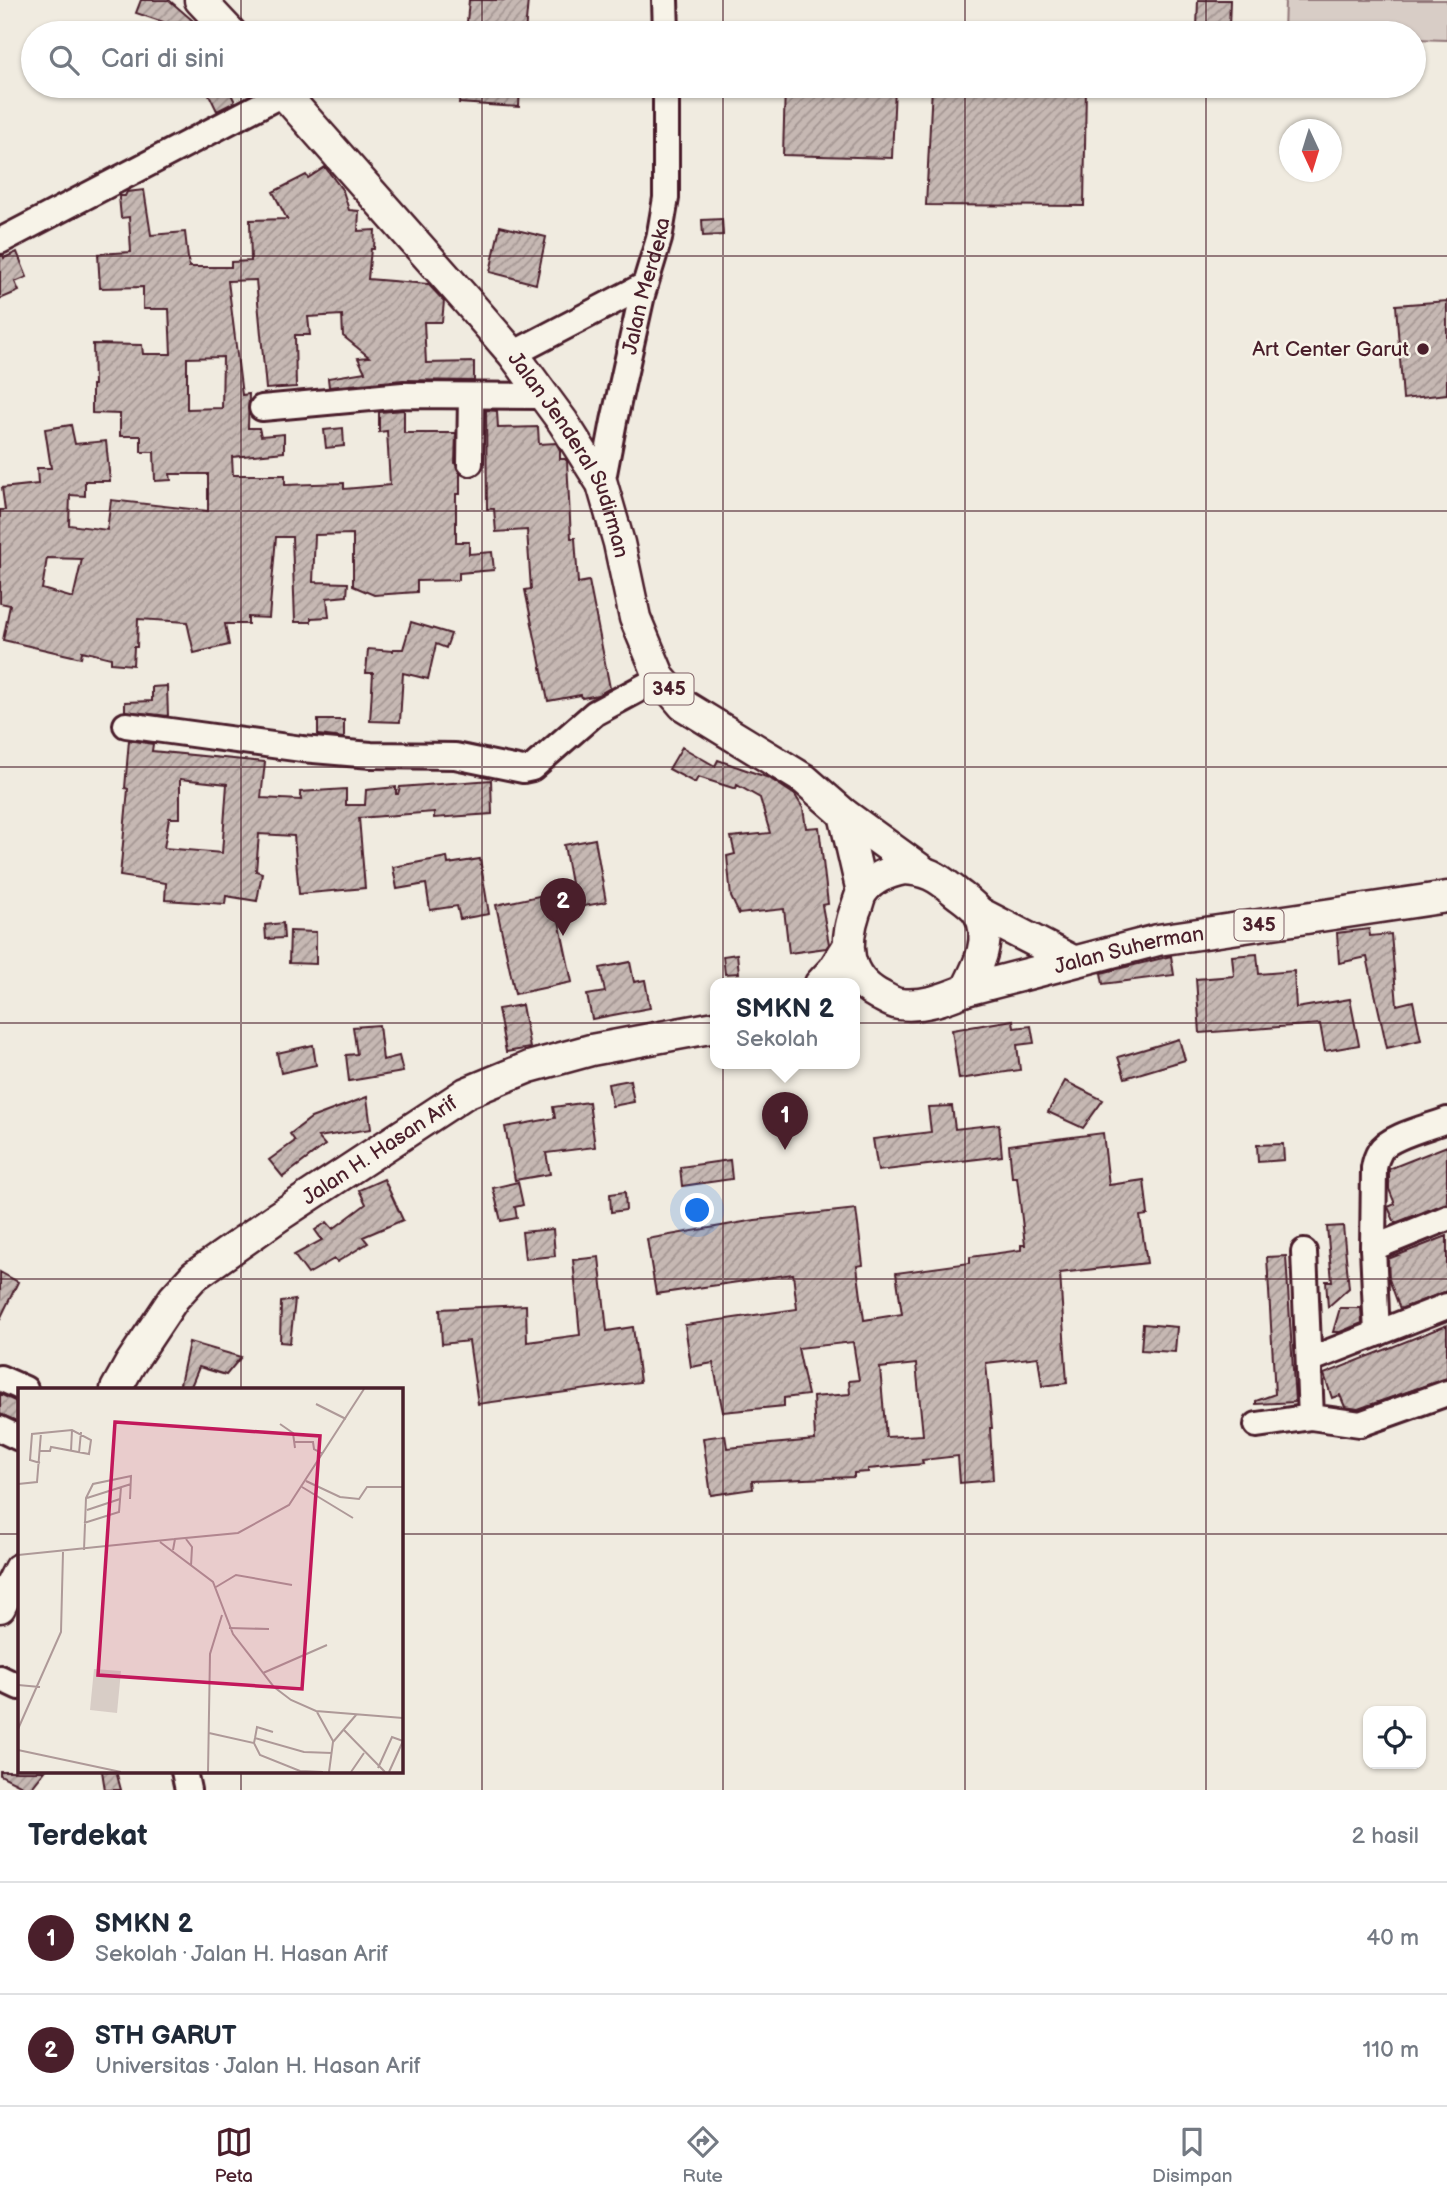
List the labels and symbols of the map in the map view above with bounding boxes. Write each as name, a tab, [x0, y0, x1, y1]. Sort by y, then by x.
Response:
north arrow	[1279, 119, 1342, 182]
street label: Jalan Merdeka	[617, 216, 675, 357]
place label: Art Center Garut	[1252, 337, 1410, 362]
marker: Art Center Garut	[1415, 341, 1431, 357]
street label: Jalan Jenderal Sudirman	[503, 347, 634, 560]
road number: 345	[644, 674, 694, 704]
pin: 2	[540, 878, 586, 936]
road number: 345	[1234, 909, 1284, 940]
street label: Jalan Suherman	[1051, 921, 1206, 979]
street label: Jalan H. Hasan Arif	[297, 1090, 462, 1210]
pin: 1	[762, 1092, 808, 1150]
your location	[680, 1193, 714, 1227]
inset map	[18, 1388, 402, 1772]

